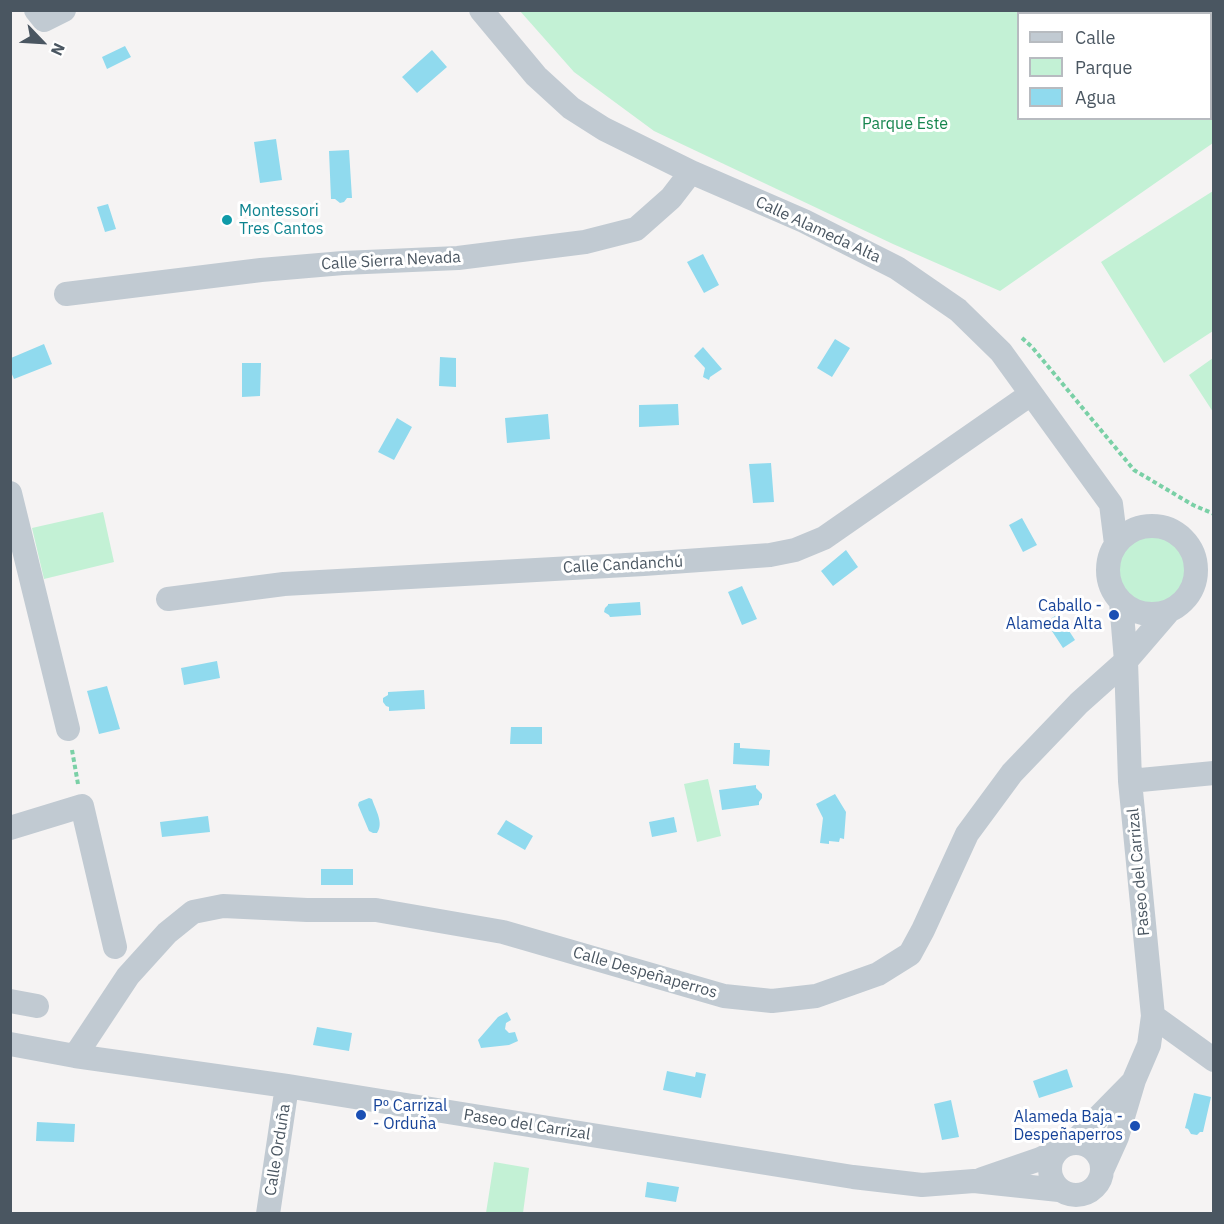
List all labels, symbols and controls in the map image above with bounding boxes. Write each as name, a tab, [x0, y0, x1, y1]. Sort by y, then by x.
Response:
north arrow	[12, 12, 72, 72]
legend	[1017, 12, 1212, 120]
text: Calle	[1075, 26, 1115, 49]
text: N	[47, 40, 70, 59]
text: Parque	[1075, 56, 1132, 79]
text: Agua	[1075, 86, 1116, 109]
park label: Parque Este	[862, 114, 948, 134]
street label: Calle Alameda Alta	[752, 193, 884, 267]
place label: Montessori Tres Cantos	[239, 201, 323, 239]
marker: Montessori Tres Cantos	[220, 213, 234, 227]
street label: Calle Sierra Nevada	[321, 248, 461, 274]
street label: Calle Candanchú	[562, 552, 684, 578]
place label: Caballo - Alameda Alta	[1006, 596, 1102, 634]
marker: Caballo - Alameda Alta	[1107, 608, 1121, 622]
street label: Paseo del Carrizal	[1124, 807, 1154, 937]
street label: Calle Despeñaperros	[571, 943, 719, 1003]
place label: Pº Carrizal - Orduña	[373, 1096, 447, 1134]
street label: Calle Orduña	[261, 1103, 295, 1197]
street label: Paseo del Carrizal	[462, 1105, 592, 1145]
place label: Alameda Baja - Despeñaperros	[1014, 1107, 1123, 1145]
marker: Pº Carrizal - Orduña	[354, 1108, 368, 1122]
marker: Alameda Baja - Despeñaperros	[1128, 1119, 1142, 1133]

